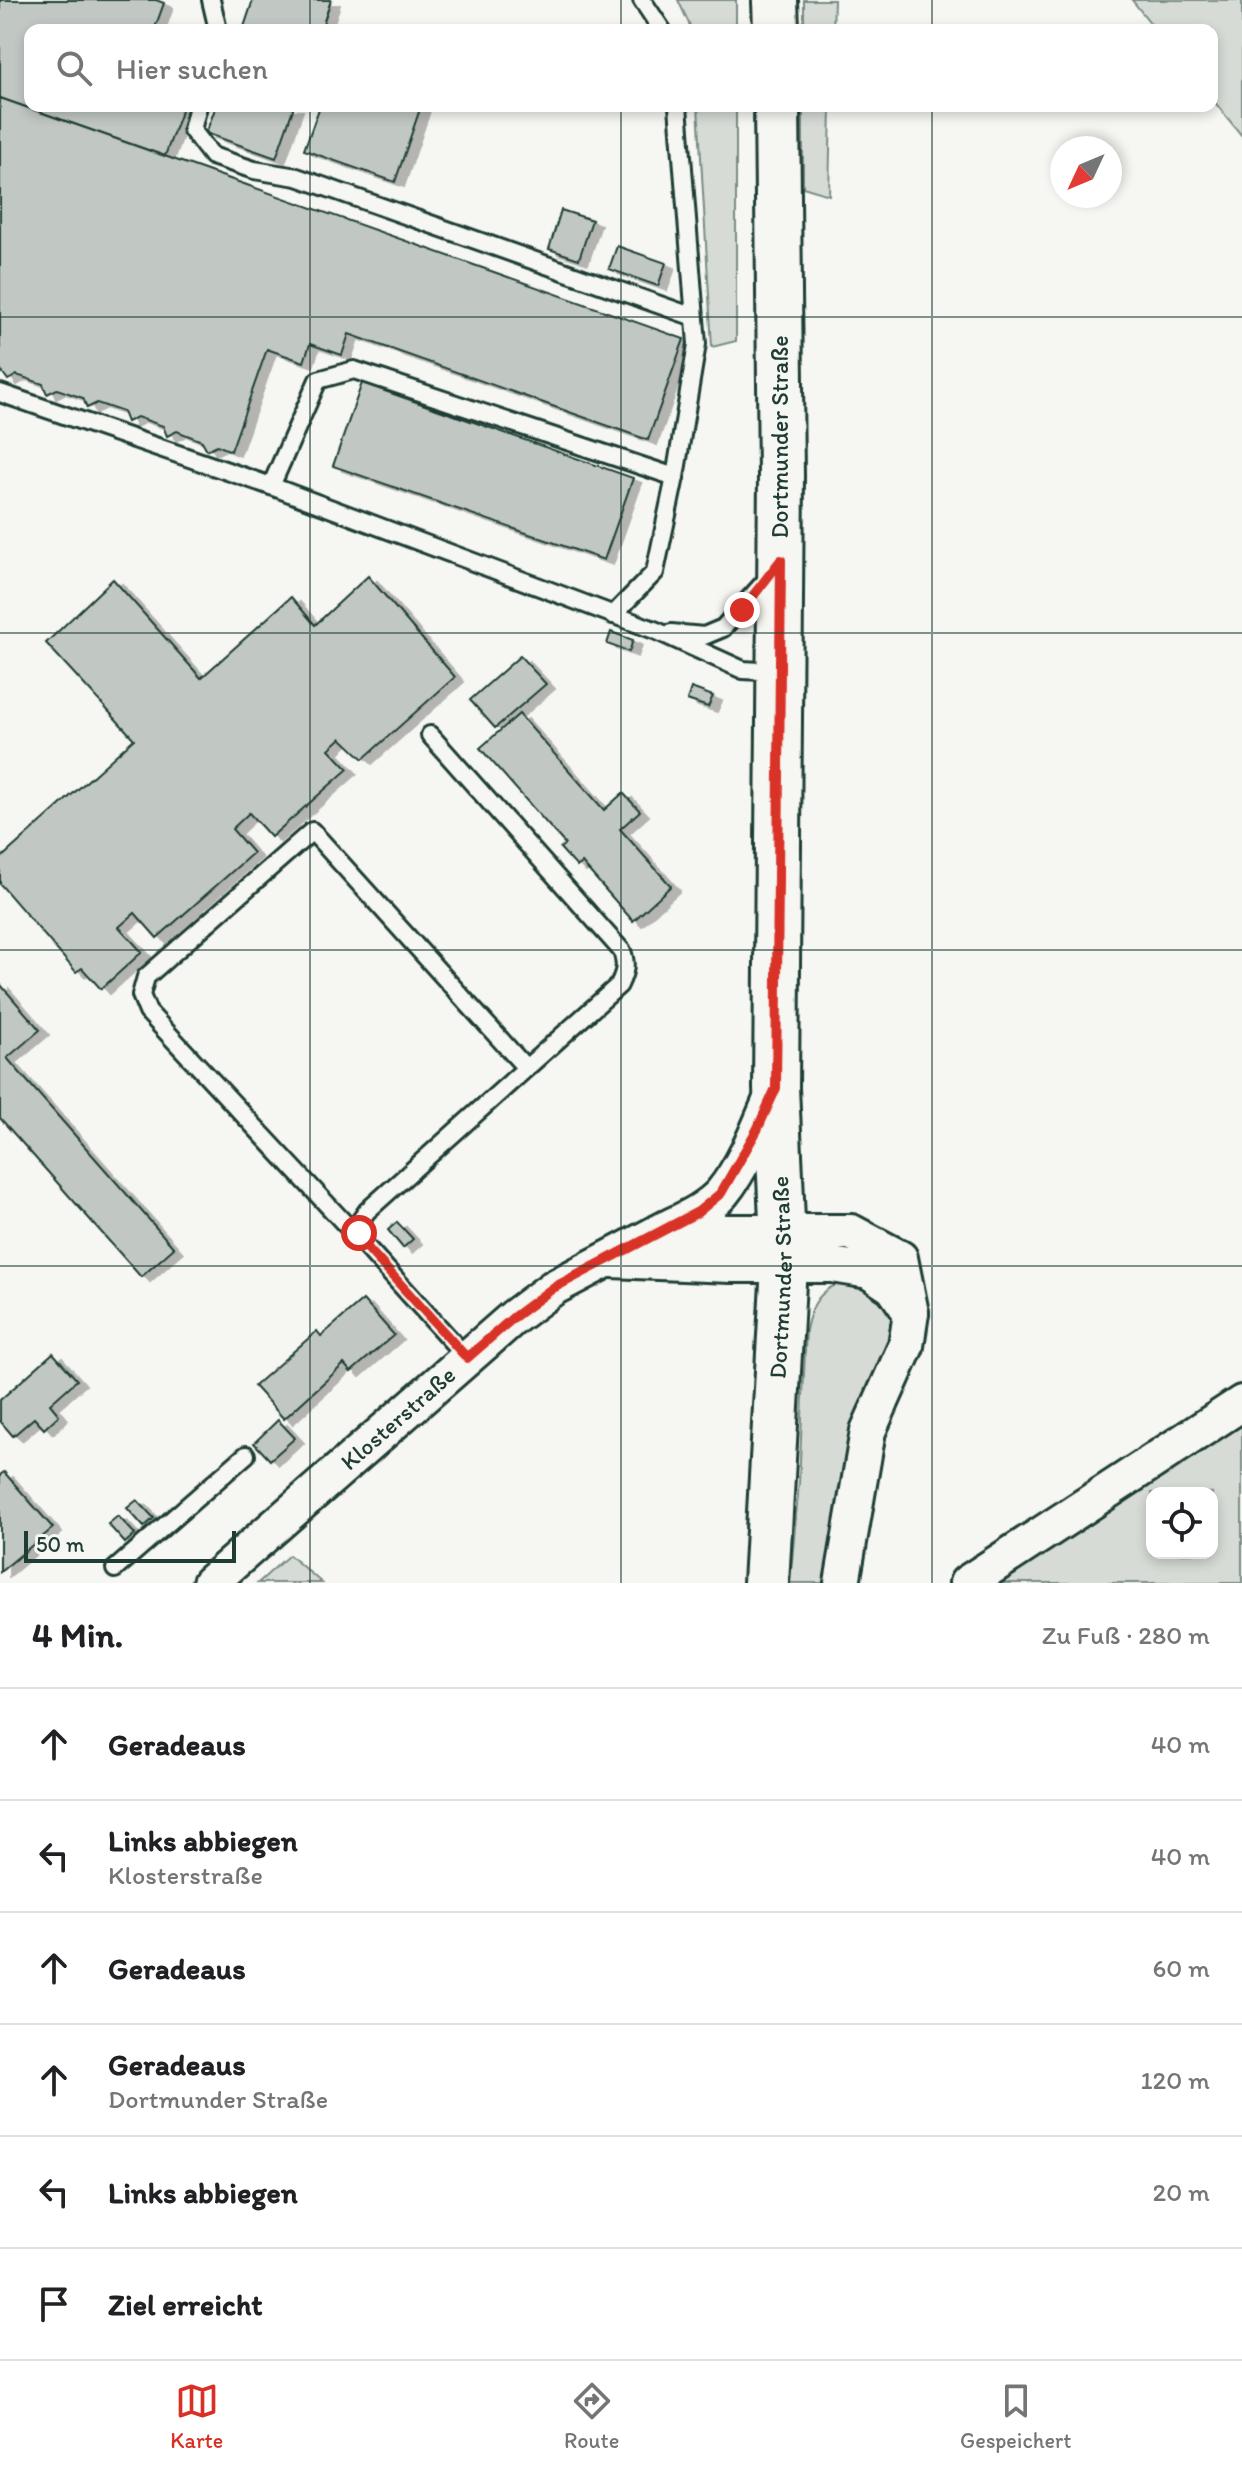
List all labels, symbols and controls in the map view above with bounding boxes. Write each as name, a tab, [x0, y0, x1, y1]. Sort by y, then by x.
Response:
search box	[24, 24, 1218, 112]
icon: search	[52, 46, 96, 90]
text: Hier suchen	[116, 50, 268, 87]
north arrow	[1050, 136, 1122, 208]
street label: Dortmunder Straße	[765, 335, 794, 539]
route end	[724, 592, 760, 628]
street label: Dortmunder Straße	[763, 1175, 798, 1380]
route start	[341, 1215, 377, 1251]
street label: Klosterstraße	[334, 1360, 461, 1476]
map controls	[1146, 1487, 1218, 1559]
button: locate	[1146, 1487, 1218, 1559]
scale bar	[24, 1527, 236, 1563]
text: 50 m	[36, 1531, 85, 1558]
text: 4 Min.	[32, 1615, 123, 1656]
text: Zu Fuß · 280 m	[1042, 1619, 1210, 1651]
icon: ahead	[32, 1722, 76, 1766]
text: Geradeaus	[108, 1726, 246, 1763]
text: 40 m	[1151, 1728, 1210, 1760]
text: Links abbiegen	[108, 1822, 298, 1859]
icon: left	[32, 1834, 76, 1878]
text: 40 m	[1151, 1840, 1210, 1872]
text: Klosterstraße	[108, 1859, 263, 1891]
icon: ahead	[32, 1946, 76, 1990]
text: Geradeaus	[108, 1950, 246, 1987]
text: 60 m	[1153, 1952, 1210, 1984]
text: Geradeaus	[108, 2046, 246, 2083]
icon: ahead	[32, 2058, 76, 2102]
text: 120 m	[1141, 2064, 1210, 2096]
text: Dortmunder Straße	[108, 2083, 328, 2115]
icon: left	[32, 2170, 76, 2214]
text: Links abbiegen	[108, 2174, 298, 2211]
text: 20 m	[1153, 2176, 1210, 2208]
icon: arrive	[32, 2282, 76, 2326]
text: Ziel erreicht	[108, 2286, 263, 2323]
tab: Karte	[170, 2379, 223, 2454]
tab: Route	[564, 2379, 619, 2454]
tab: Gespeichert	[960, 2379, 1072, 2454]

